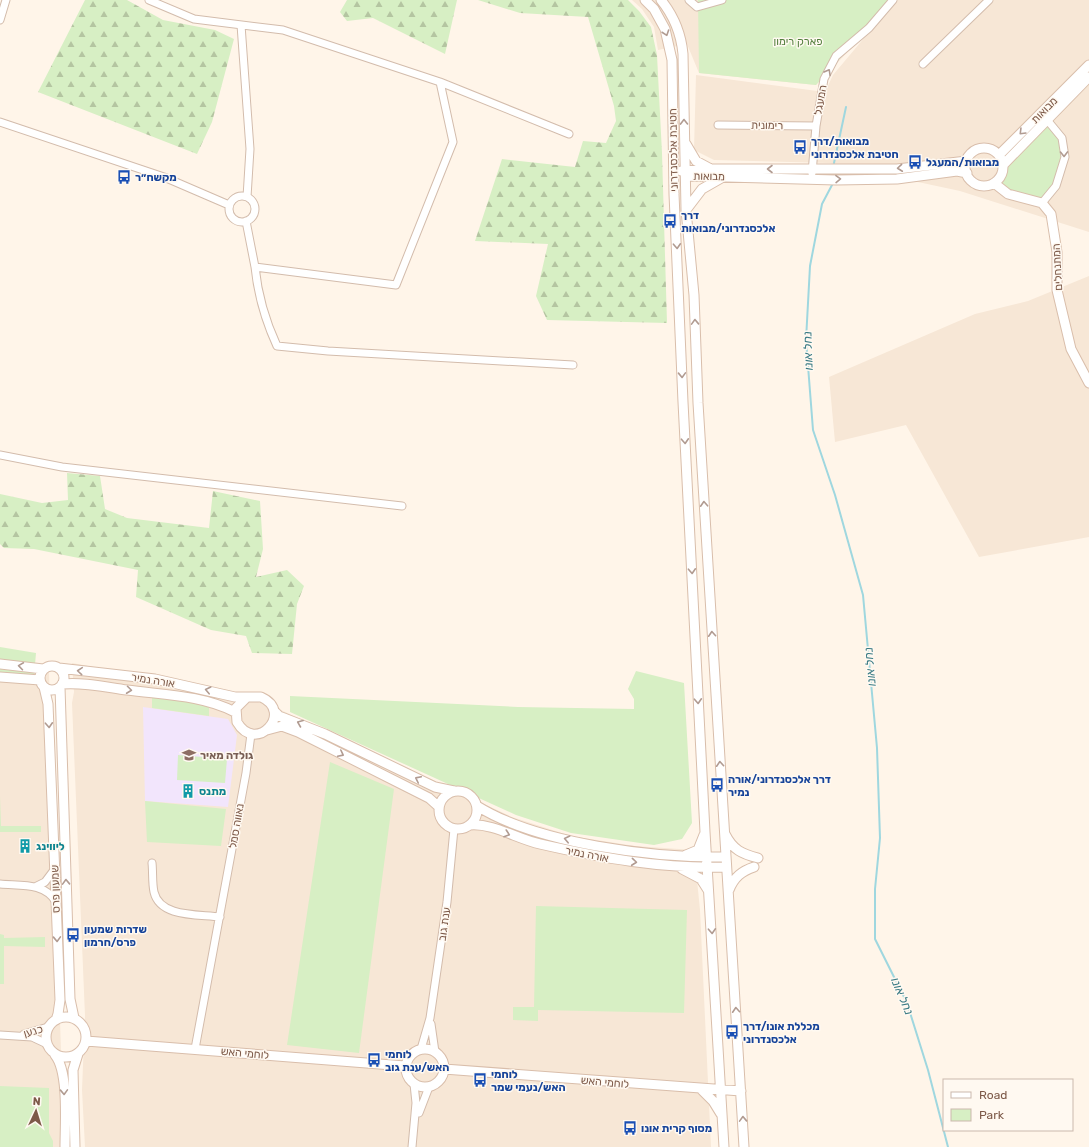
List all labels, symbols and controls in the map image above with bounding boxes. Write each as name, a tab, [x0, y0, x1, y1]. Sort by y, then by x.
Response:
one-way arrow	[661, 29, 670, 36]
park label: פארק רימון	[773, 35, 823, 48]
one-way arrow	[823, 69, 831, 76]
street label: המעגל	[811, 84, 830, 116]
street label: מבואות	[1028, 94, 1060, 126]
street label: חטיבת אלכסנדרוני	[666, 108, 681, 192]
one-way arrow	[680, 119, 688, 125]
street label: רימונית	[751, 119, 783, 132]
one-way arrow	[1019, 127, 1027, 135]
place label: מבואות/דרך חטיבת אלכסנדרוני	[811, 135, 899, 161]
bus stop icon: מבואות/דרך חטיבת אלכסנדרוני	[792, 139, 808, 155]
one-way arrow	[1060, 152, 1068, 158]
bus stop icon: מבואות/המעגל	[907, 154, 923, 170]
place label: מבואות/המעגל	[926, 156, 999, 169]
one-way arrow	[897, 164, 903, 173]
one-way arrow	[767, 165, 773, 174]
bus stop icon: מקשח״ר	[116, 169, 132, 185]
street label: מבואות	[693, 170, 725, 183]
place label: מקשח״ר	[135, 171, 177, 184]
one-way arrow	[835, 175, 841, 183]
place label: דרך אלכסנדרוני/מבואות	[681, 209, 775, 235]
bus stop icon: דרך אלכסנדרוני/מבואות	[662, 213, 678, 229]
one-way arrow	[672, 243, 681, 249]
street label: המתנחלים	[1050, 243, 1065, 291]
one-way arrow	[691, 319, 699, 325]
water label: נחל אונו	[800, 331, 816, 371]
one-way arrow	[678, 372, 687, 378]
one-way arrow	[681, 438, 690, 444]
one-way arrow	[700, 501, 708, 507]
one-way arrow	[688, 568, 696, 574]
one-way arrow	[707, 631, 716, 637]
water label: נחל אונו	[861, 647, 879, 687]
one-way arrow	[18, 662, 25, 671]
one-way arrow	[77, 667, 83, 676]
street label: אורה נמיר	[130, 671, 176, 690]
one-way arrow	[126, 685, 132, 694]
one-way arrow	[205, 687, 211, 695]
one-way arrow	[694, 698, 703, 704]
one-way arrow	[297, 720, 304, 728]
one-way arrow	[45, 722, 54, 728]
school or university icon: גולדה מאיר	[181, 747, 197, 763]
place label: גולדה מאיר	[200, 749, 254, 762]
one-way arrow	[336, 749, 344, 756]
one-way arrow	[716, 761, 724, 767]
place label: דרך אלכסנדרוני/אורה נמיר	[728, 773, 831, 799]
one-way arrow	[414, 776, 422, 784]
bus stop icon: דרך אלכסנדרוני/אורה נמיר	[709, 777, 725, 793]
building icon: מתנס	[180, 783, 196, 799]
place label: מתנס	[199, 785, 226, 798]
street label: נאווה סמל	[226, 803, 247, 850]
one-way arrow	[504, 829, 511, 837]
one-way arrow	[564, 835, 570, 843]
building icon: ליווינג	[17, 838, 33, 854]
place label: ליווינג	[36, 840, 65, 853]
street label: אורה נמיר	[564, 844, 610, 865]
one-way arrow	[631, 858, 637, 867]
street label: שמעון פרס	[48, 864, 63, 913]
one-way arrow	[62, 879, 70, 885]
street label: ענת גוב	[436, 906, 453, 942]
place label: שדרות שמעון פרס/חרמון	[84, 923, 147, 949]
bus stop icon: שדרות שמעון פרס/חרמון	[65, 927, 81, 943]
one-way arrow	[707, 928, 716, 934]
one-way arrow	[53, 936, 62, 942]
water label: נחל אונו	[888, 975, 916, 1017]
one-way arrow	[732, 1007, 740, 1013]
place label: מכללת אונו/דרך אלכסנדרוני	[743, 1020, 820, 1046]
street label: כנען	[22, 1023, 44, 1040]
bus stop icon: מכללת אונו/דרך אלכסנדרוני	[724, 1024, 740, 1040]
street label: לוחמי האש	[220, 1045, 270, 1062]
place label: לוחמי האש/ענת גוב	[385, 1048, 449, 1074]
bus stop icon: לוחמי האש/ענת גוב	[366, 1052, 382, 1068]
place label: לוחמי האש/נעמי שמר	[491, 1068, 566, 1094]
bus stop icon: לוחמי האש/נעמי שמר	[472, 1072, 488, 1088]
street label: לוחמי האש	[580, 1074, 630, 1091]
legend	[943, 1079, 1073, 1131]
text: Road	[979, 1088, 1007, 1102]
one-way arrow	[60, 1089, 68, 1095]
north arrow	[16, 1091, 56, 1131]
text: N	[32, 1095, 41, 1108]
text: Park	[979, 1108, 1005, 1122]
one-way arrow	[739, 1116, 747, 1122]
bus stop icon: מסוף קרית אונו	[622, 1120, 638, 1136]
place label: מסוף קרית אונו	[641, 1122, 712, 1135]

